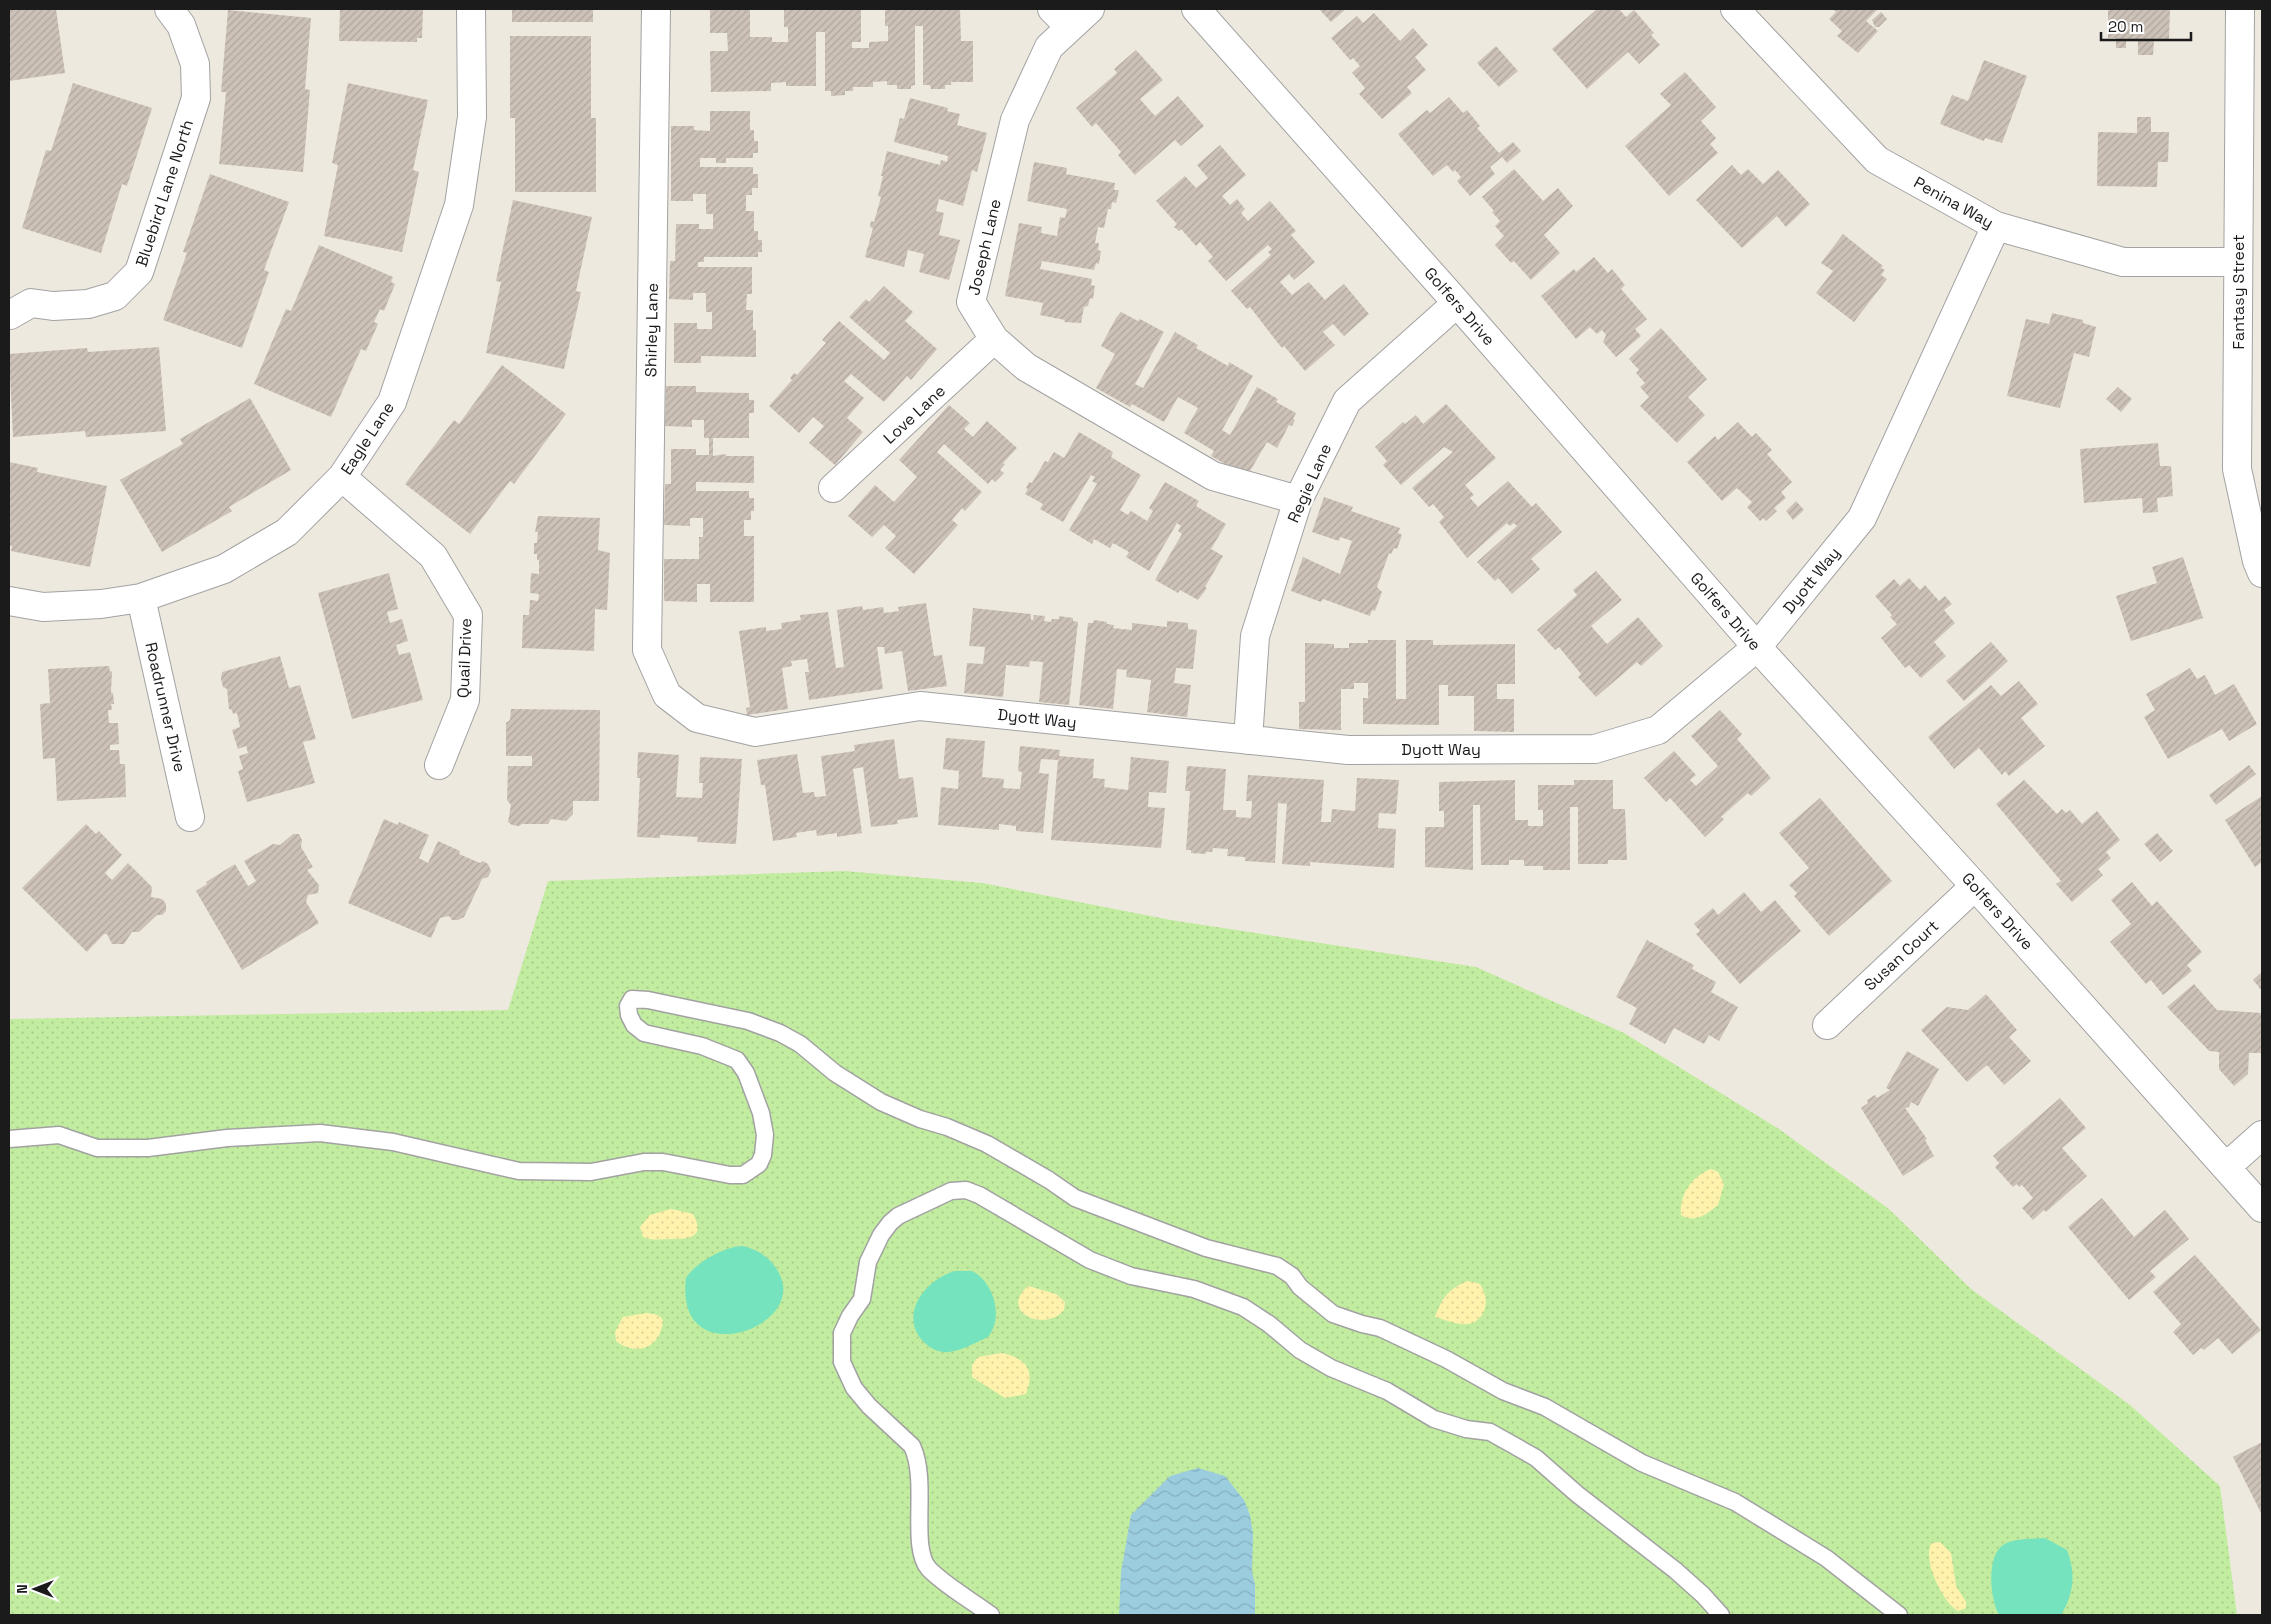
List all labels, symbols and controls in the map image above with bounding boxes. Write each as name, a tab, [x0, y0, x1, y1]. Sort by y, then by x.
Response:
scale bar	[2101, 10, 2191, 42]
text: 20 m	[2108, 17, 2143, 36]
street label: Bluebird Lane North	[131, 117, 198, 269]
street label: Penina Way	[1910, 172, 1997, 233]
street label: Joseph Lane	[963, 197, 1006, 297]
street label: Fantasy Street	[2228, 235, 2249, 350]
street label: Golfers Drive	[1420, 263, 1499, 350]
street label: Shirley Lane	[640, 283, 663, 377]
street label: Love Lane	[879, 380, 950, 448]
street label: Eagle Lane	[336, 398, 399, 479]
street label: Regie Lane	[1283, 440, 1336, 526]
street label: Dyott Way	[1778, 543, 1845, 618]
street label: Golfers Drive	[1686, 568, 1765, 655]
street label: Quail Drive	[453, 618, 476, 698]
street label: Roadrunner Drive	[140, 640, 191, 774]
street label: Dyott Way	[996, 704, 1078, 733]
street label: Dyott Way	[1401, 739, 1481, 760]
street label: Golfers Drive	[1957, 868, 2038, 955]
street label: Susan Court	[1860, 915, 1943, 995]
north arrow	[10, 1564, 60, 1614]
text: N	[13, 1584, 31, 1594]

